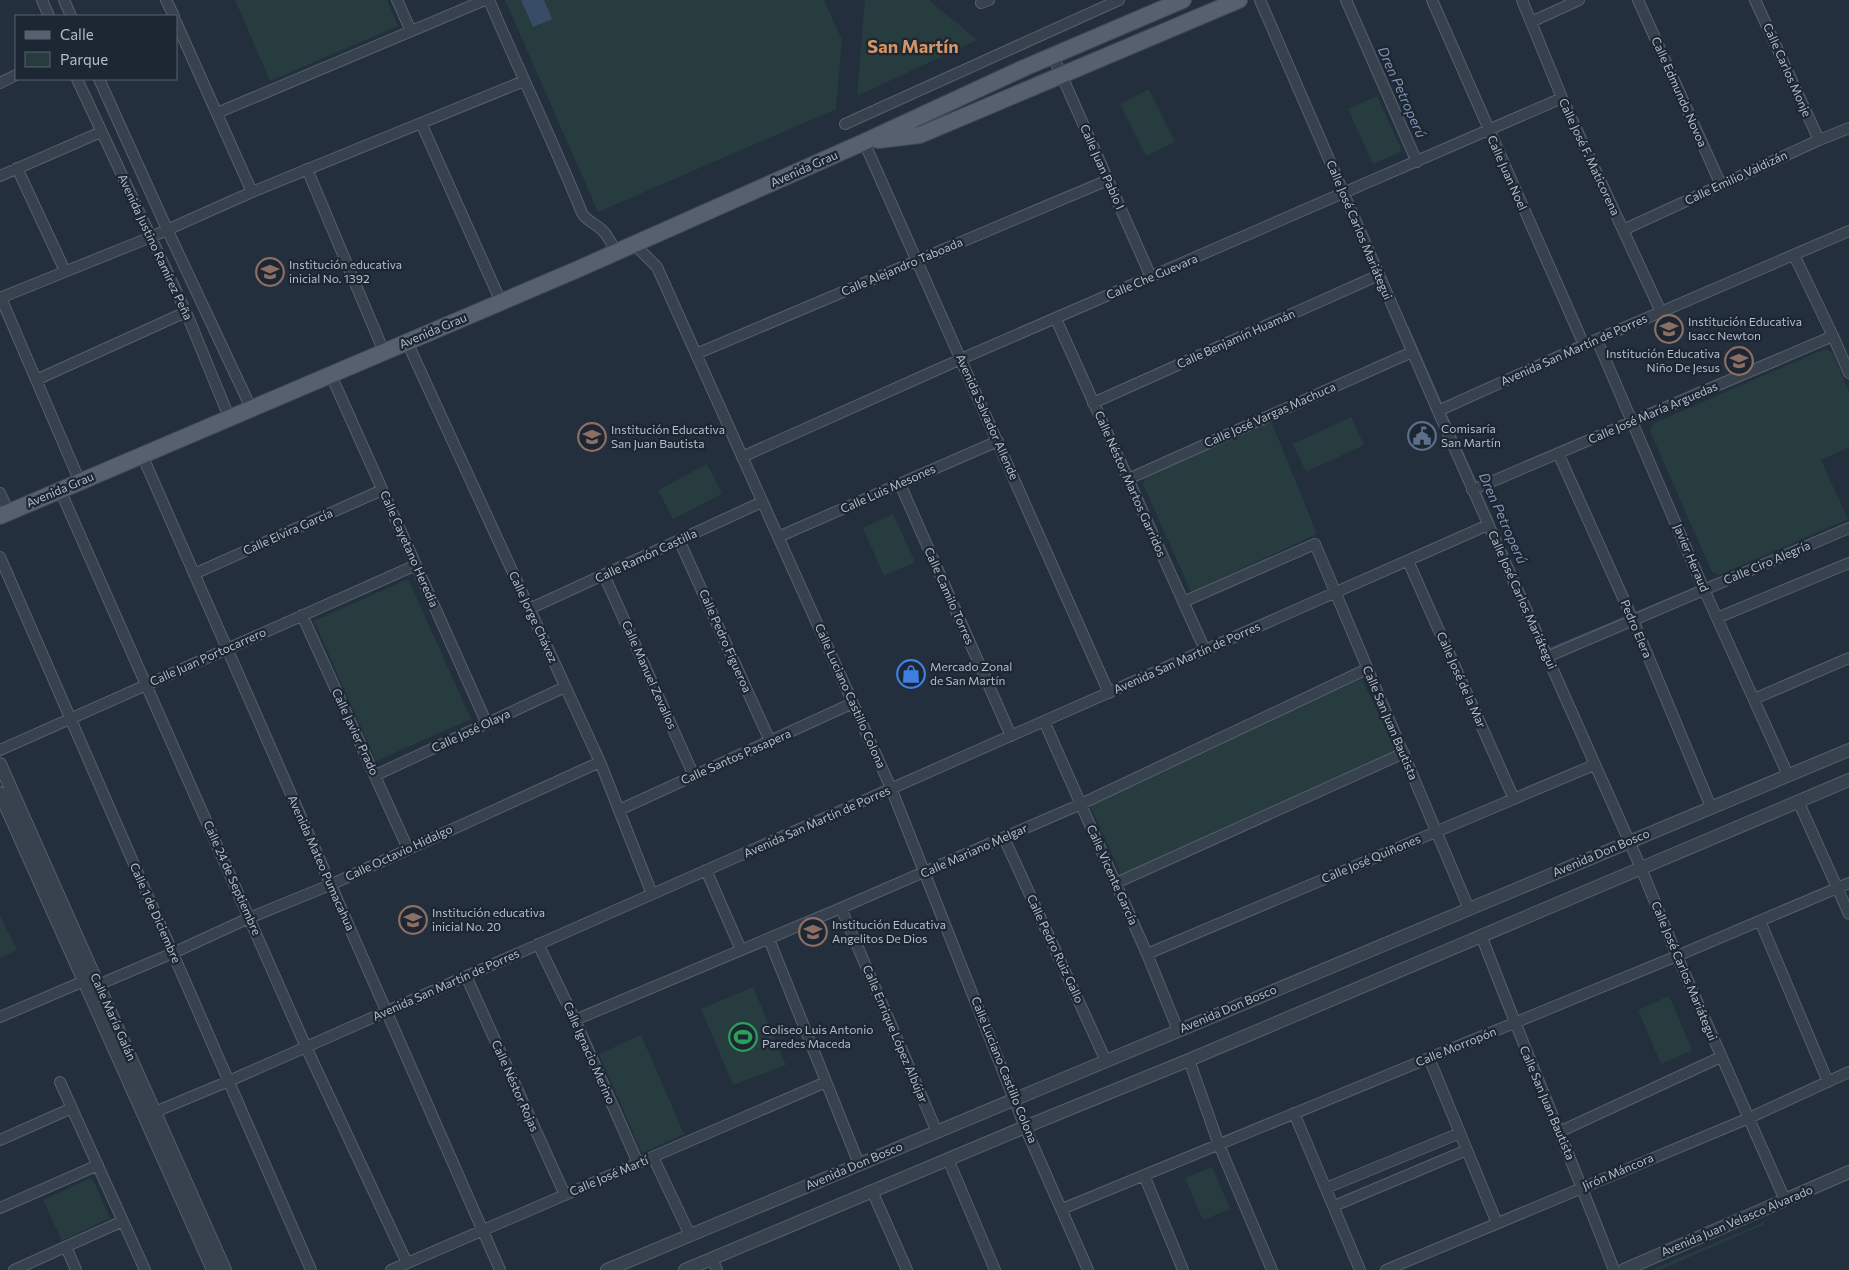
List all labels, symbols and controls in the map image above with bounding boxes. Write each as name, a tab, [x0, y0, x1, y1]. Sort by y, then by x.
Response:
legend	[15, 15, 178, 80]
street label: Calle Carlos Monje	[1761, 20, 1815, 119]
text: Calle	[60, 25, 94, 43]
street label: Calle Edmundo Novoa	[1649, 34, 1711, 149]
district label: San Martín	[867, 35, 959, 57]
water label: Dren Petroperú	[1375, 44, 1430, 140]
text: Parque	[60, 50, 108, 68]
street label: Calle José F. Maticorena	[1556, 96, 1623, 218]
street label: Calle Juan Pablo I	[1077, 122, 1128, 212]
street label: Calle Juan Noel	[1484, 133, 1531, 213]
street label: Avenida Grau	[768, 147, 839, 189]
street label: Calle Emilio Valdizán	[1682, 147, 1789, 207]
street label: Calle José Carlos Mariátegui	[1323, 158, 1396, 302]
street label: Avenida Justino Ramírez Peña	[115, 171, 196, 322]
street label: Calle Alejandro Taboada	[839, 234, 965, 298]
street label: Calle Che Guevara	[1104, 251, 1199, 302]
school or university icon: Institución educativa inicial No. 1392	[255, 257, 285, 287]
place label: Institución educativa inicial No. 1392	[289, 257, 402, 285]
street label: Calle Benjamín Huamán	[1174, 306, 1297, 370]
street label: Avenida Grau	[397, 310, 468, 351]
street label: Avenida San Martín de Porres	[1498, 310, 1649, 388]
school or university icon: Institución Educativa Isacc Newton	[1654, 314, 1684, 344]
place label: Institución Educativa Isacc Newton	[1688, 314, 1802, 342]
place label: Institución Educativa Niño De Jesus	[1606, 346, 1720, 375]
school or university icon: Institución Educativa Niño De Jesus	[1724, 346, 1754, 376]
street label: Avenida Salvador Allende	[954, 351, 1022, 482]
street label: Calle José María Arguedas	[1586, 378, 1720, 447]
street label: Calle José Vargas Machuca	[1202, 379, 1338, 450]
street label: Calle Néstor Martos Garridos	[1092, 408, 1170, 559]
public building icon: Comisaría San Martín	[1407, 421, 1437, 451]
place label: Comisaría San Martín	[1441, 421, 1501, 449]
school or university icon: Institución Educativa San Juan Bautista	[577, 422, 607, 452]
place label: Institución Educativa San Juan Bautista	[611, 422, 725, 451]
street label: Calle Luis Mesones	[838, 461, 937, 515]
street label: Avenida Grau	[24, 469, 95, 510]
water label: Dren Petroperú	[1476, 470, 1531, 566]
street label: Calle Cayetano Heredia	[378, 488, 442, 609]
street label: Calle Elvira García	[241, 505, 335, 557]
street label: Javier Heraud	[1670, 522, 1712, 594]
street label: Calle Ramón Castilla	[592, 525, 699, 585]
street label: Calle José Carlos Mariátegui	[1485, 528, 1560, 671]
street label: Calle Ciro Alegría	[1721, 537, 1812, 587]
street label: Calle Camilo Torres	[922, 545, 978, 646]
street label: Calle Jorge Chávez	[506, 569, 561, 665]
street label: Calle Pedro Figueroa	[697, 587, 755, 694]
street label: Pedro Elera	[1618, 597, 1655, 660]
street label: Calle Manuel Zevallos	[620, 618, 680, 731]
street label: Avenida San Martín de Porres	[1111, 618, 1262, 696]
street label: Calle Luciano Castillo Colona	[813, 621, 889, 770]
street label: Calle Juan Portocarrero	[147, 624, 268, 689]
street label: Calle José de la Mar	[1434, 629, 1489, 730]
shop icon: Mercado Zonal de San Martín	[896, 659, 926, 689]
place label: Mercado Zonal de San Martín	[930, 659, 1012, 687]
street label: Calle San Juan Bautista	[1360, 663, 1421, 782]
street label: Calle Javier Prado	[329, 686, 382, 778]
street label: Calle José Olaya	[429, 706, 513, 755]
street label: Calle Santos Pasapera	[678, 725, 793, 787]
street label: Avenida San Martín de Porres	[741, 782, 892, 860]
street label: Avenida Mateo Pumacahua	[286, 793, 358, 933]
street label: Calle 24 de Septiembre	[201, 818, 265, 937]
street label: Calle Mariano Melgar	[918, 820, 1029, 880]
street label: Calle Octavio Hidalgo	[343, 821, 454, 883]
street label: Calle Vicente García	[1085, 822, 1141, 927]
street label: Avenida Don Bosco	[1550, 825, 1651, 879]
street label: Calle José Quiñones	[1319, 831, 1423, 886]
street label: Calle 1 de Diciembre	[128, 860, 184, 965]
street label: Calle Pedro Ruiz Gallo	[1025, 892, 1087, 1005]
street label: Calle José Carlos Mariátegui	[1648, 899, 1721, 1043]
school or university icon: Institución educativa inicial No. 20	[398, 905, 428, 935]
place label: Institución educativa inicial No. 20	[432, 905, 545, 933]
school or university icon: Institución Educativa Angelitos De Dios	[798, 917, 828, 947]
place label: Institución Educativa Angelitos De Dios	[832, 917, 946, 945]
street label: Avenida San Martín de Porres	[370, 945, 521, 1023]
street label: Calle Enrique López Albújar	[860, 963, 931, 1105]
street label: Calle María Galán	[88, 971, 140, 1063]
street label: Avenida Don Bosco	[1177, 981, 1278, 1035]
street label: Calle Luciano Castillo Colona	[969, 994, 1041, 1145]
street label: Calle Ignacio Merino	[561, 999, 619, 1106]
sports icon: Coliseo Luis Antonio Paredes Maceda	[728, 1022, 758, 1052]
place label: Coliseo Luis Antonio Paredes Maceda	[762, 1022, 873, 1050]
street label: Calle Morropón	[1413, 1024, 1498, 1069]
street label: Calle Néstor Rojas	[489, 1038, 542, 1134]
street label: Calle San Juan Bautista	[1517, 1043, 1578, 1162]
street label: Avenida Don Bosco	[803, 1138, 904, 1192]
street label: Jirón Máncora	[1580, 1150, 1656, 1193]
street label: Calle José Martí	[567, 1152, 651, 1199]
street label: Avenida Juan Velasco Alvarado	[1658, 1182, 1815, 1259]

